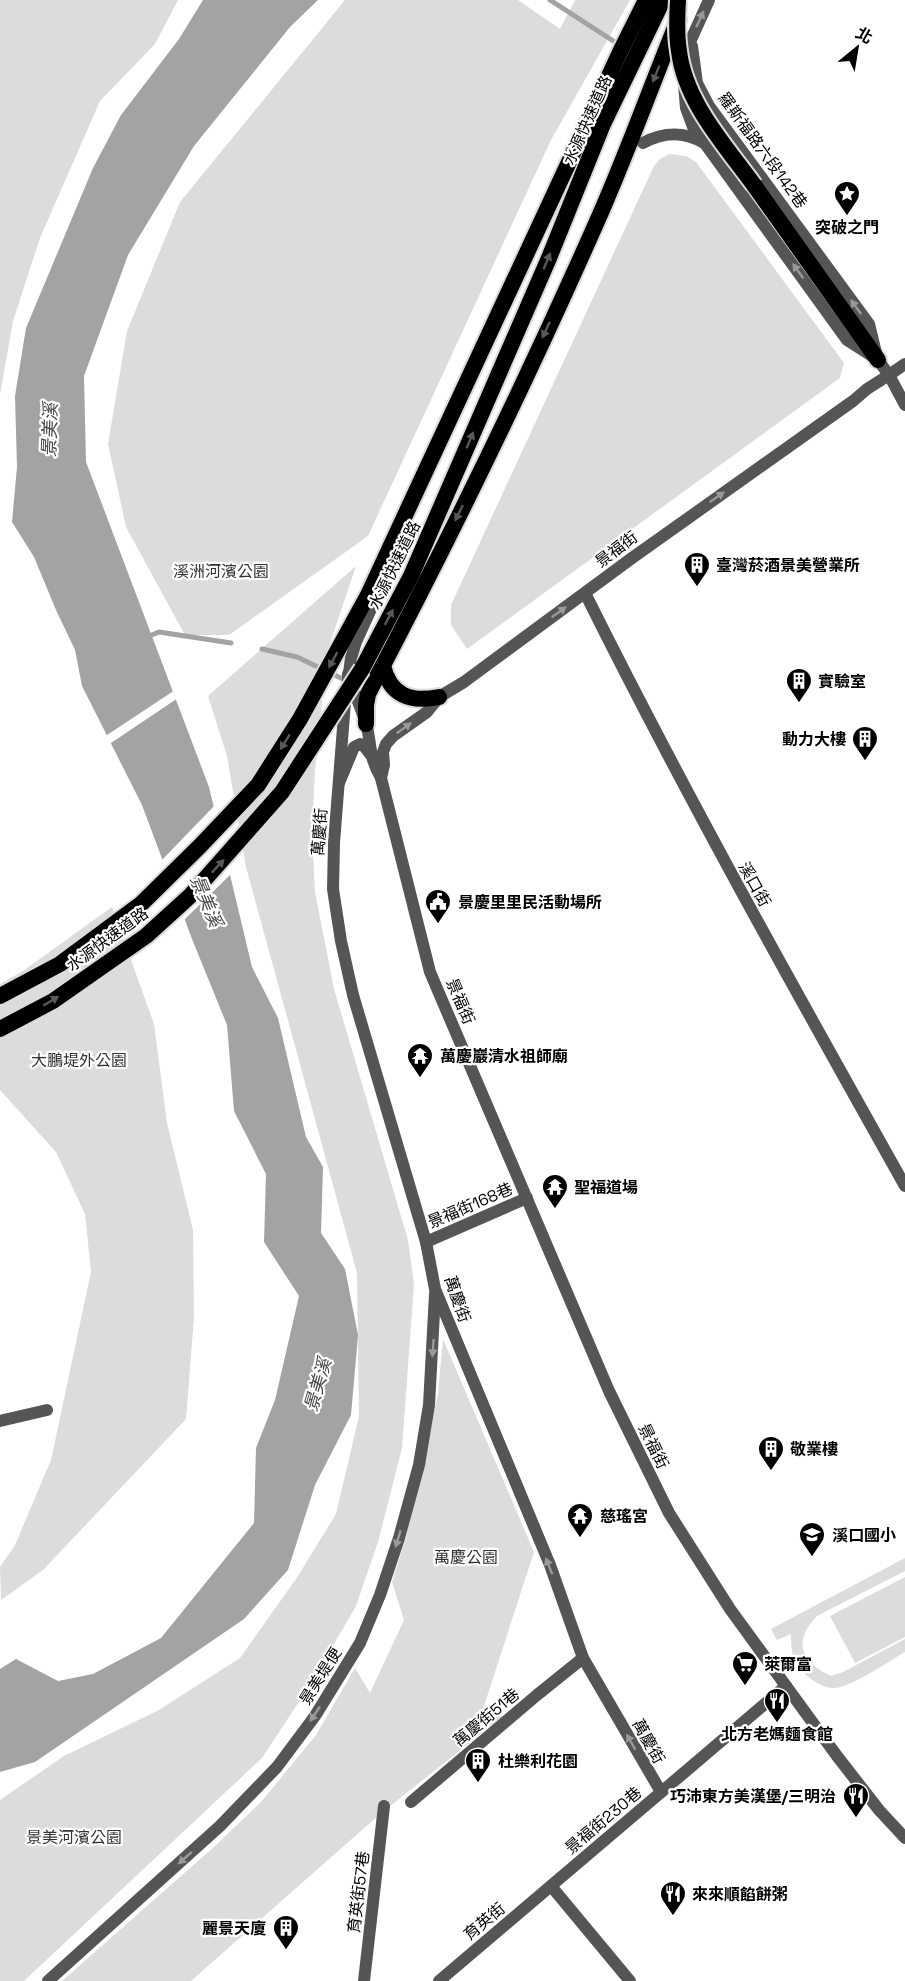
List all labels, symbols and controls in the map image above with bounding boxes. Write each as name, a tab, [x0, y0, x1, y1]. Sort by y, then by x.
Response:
one-way arrow	[695, 10, 705, 28]
north arrow	[827, 18, 887, 78]
text: 北	[852, 22, 876, 49]
one-way arrow	[651, 65, 661, 83]
street label: 水源快速道路	[558, 72, 617, 168]
street label: 羅斯福路六段142巷	[713, 88, 812, 212]
place icon: 突破之門	[832, 179, 862, 217]
place label: 突破之門	[815, 217, 879, 238]
one-way arrow	[543, 252, 553, 270]
one-way arrow	[792, 264, 804, 279]
one-way arrow	[851, 300, 863, 315]
one-way arrow	[542, 321, 551, 338]
water label: 景美溪	[37, 400, 62, 457]
one-way arrow	[466, 431, 475, 449]
one-way arrow	[708, 491, 724, 503]
one-way arrow	[454, 505, 464, 522]
street label: 水源快速道路	[364, 517, 425, 613]
street label: 景福街	[591, 527, 642, 572]
building icon: 臺灣菸酒景美營業所	[682, 550, 712, 588]
place label: 臺灣菸酒景美營業所	[716, 555, 860, 576]
park label: 溪洲河濱公園	[173, 561, 269, 582]
one-way arrow	[551, 606, 567, 618]
one-way arrow	[384, 608, 394, 625]
one-way arrow	[327, 652, 338, 668]
building icon: 實驗室	[784, 666, 814, 704]
place label: 實驗室	[818, 671, 866, 692]
one-way arrow	[396, 723, 411, 735]
building icon: 動力大樓	[850, 724, 880, 762]
place label: 動力大樓	[782, 729, 846, 750]
one-way arrow	[279, 734, 291, 750]
street label: 萬慶街	[307, 807, 332, 857]
one-way arrow	[211, 858, 225, 873]
street label: 溪口街	[734, 858, 775, 910]
water label: 景美溪	[185, 871, 229, 933]
public building icon: 景慶里里民活動場所	[423, 887, 453, 925]
place label: 景慶里里民活動場所	[458, 892, 602, 913]
street label: 水源快速道路	[62, 903, 152, 976]
street label: 景福街	[441, 975, 480, 1027]
one-way arrow	[43, 996, 60, 1006]
temple icon: 萬慶巖清水祖師廟	[405, 1041, 435, 1079]
place label: 萬慶巖清水祖師廟	[440, 1046, 568, 1067]
park label: 大鵬堤外公園	[31, 1050, 127, 1071]
temple icon: 聖福道場	[540, 1172, 570, 1210]
place label: 聖福道場	[574, 1177, 638, 1198]
street label: 景福街168巷	[424, 1178, 516, 1233]
street label: 萬慶街	[440, 1273, 475, 1325]
one-way arrow	[428, 1338, 438, 1357]
water label: 景美溪	[299, 1353, 337, 1414]
street label: 景福街	[634, 1420, 674, 1472]
building icon: 敬業樓	[756, 1434, 786, 1472]
place label: 敬業樓	[790, 1439, 838, 1460]
temple icon: 慈瑤宮	[565, 1501, 595, 1539]
place label: 慈瑤宮	[600, 1506, 648, 1527]
school or university icon: 溪口國小	[797, 1520, 827, 1558]
place label: 溪口國小	[832, 1525, 896, 1546]
one-way arrow	[393, 1530, 402, 1548]
park label: 萬慶公園	[434, 1547, 498, 1568]
one-way arrow	[544, 1556, 554, 1574]
street label: 景美堤便	[295, 1644, 346, 1709]
supermarket icon: 萊爾富	[730, 1649, 760, 1687]
place label: 萊爾富	[764, 1654, 812, 1675]
street label: 萬慶街51巷	[449, 1684, 524, 1751]
restaurant icon: 北方老媽麵食館	[762, 1686, 792, 1724]
one-way arrow	[310, 1706, 321, 1723]
street label: 萬慶街	[628, 1715, 669, 1767]
place label: 北方老媽麵食館	[721, 1724, 833, 1745]
one-way arrow	[625, 1734, 636, 1750]
building icon: 杜樂利花園	[463, 1746, 493, 1784]
place label: 杜樂利花園	[498, 1751, 578, 1772]
restaurant icon: 巧沛東方美漢堡/三明治	[841, 1781, 871, 1819]
street label: 景福街230巷	[561, 1782, 646, 1858]
place label: 巧沛東方美漢堡/三明治	[670, 1786, 836, 1807]
park label: 景美河濱公園	[26, 1827, 122, 1848]
street label: 育英街57巷	[343, 1850, 374, 1934]
one-way arrow	[178, 1851, 193, 1864]
restaurant icon: 來來順餡餅粥	[658, 1879, 688, 1917]
place label: 來來順餡餅粥	[692, 1884, 788, 1905]
street label: 育英街	[459, 1898, 509, 1945]
building icon: 麗景天廈	[271, 1913, 301, 1951]
place label: 麗景天廈	[202, 1918, 266, 1939]

